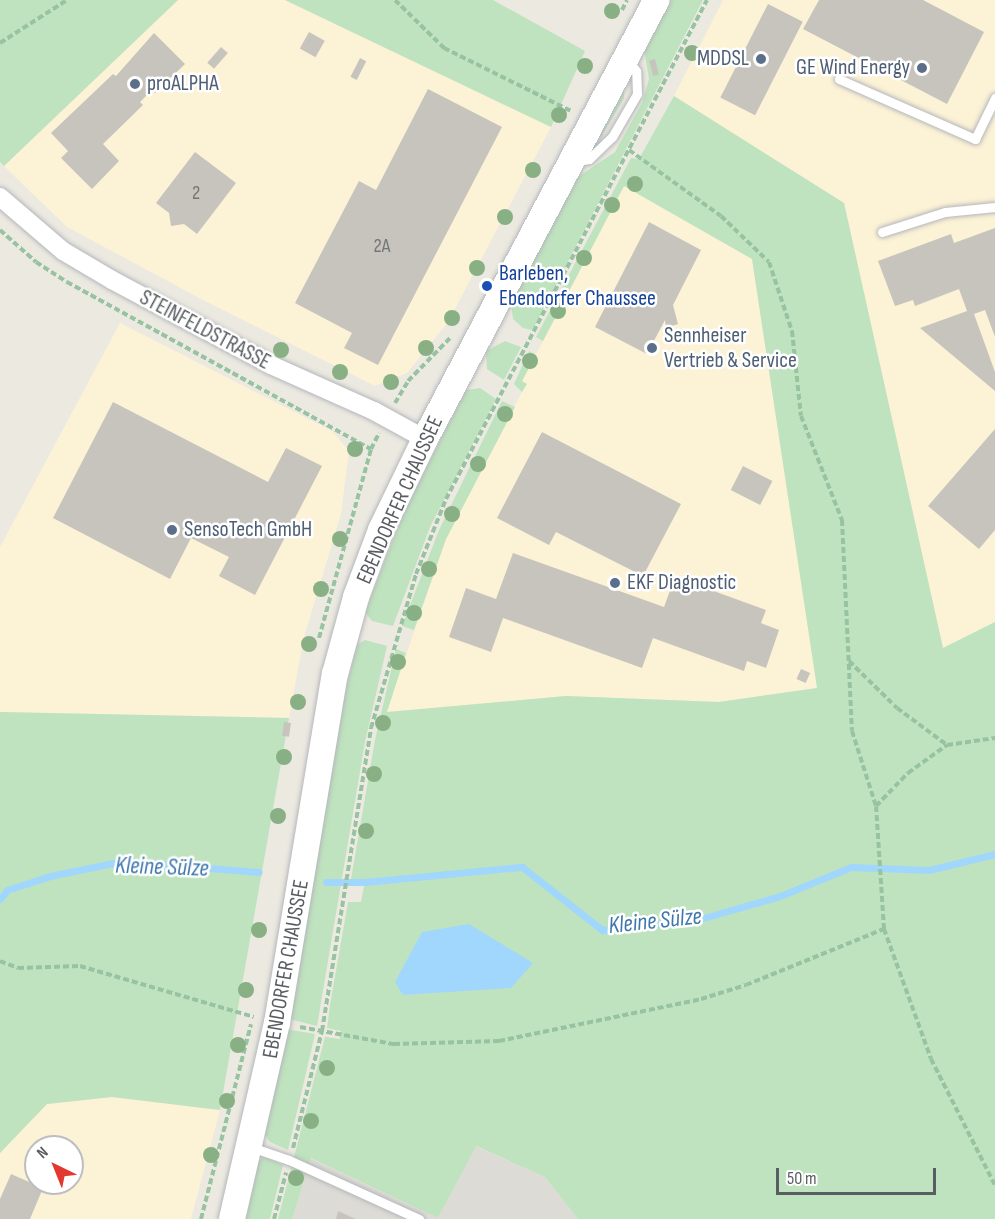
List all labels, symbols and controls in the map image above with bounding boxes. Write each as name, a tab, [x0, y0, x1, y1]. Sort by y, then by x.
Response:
place label: MDDSL	[697, 46, 749, 72]
marker: MDDSL	[754, 52, 768, 66]
place label: GE Wind Energy	[796, 55, 910, 81]
marker: GE Wind Energy	[915, 61, 929, 75]
place label: proALPHA	[147, 71, 219, 97]
marker: proALPHA	[128, 77, 142, 91]
house number: 2	[192, 181, 200, 205]
house number: 2A	[374, 234, 390, 258]
place label: Barleben, Ebendorfer Chaussee	[499, 260, 656, 312]
marker: Barleben, Ebendorfer Chaussee	[480, 279, 494, 293]
street label: STEINFELDSTRASSE	[135, 284, 275, 376]
place label: Sennheiser Vertrieb & Service	[664, 322, 797, 374]
marker: Sennheiser Vertrieb & Service	[645, 341, 659, 355]
street label: EBENDORFER CHAUSSEE	[351, 412, 449, 588]
place label: SensoTech GmbH	[184, 517, 312, 543]
marker: SensoTech GmbH	[165, 523, 179, 537]
place label: EKF Diagnostic	[627, 570, 736, 596]
marker: EKF Diagnostic	[608, 576, 622, 590]
water label: Kleine Sülze	[115, 851, 209, 883]
street label: EBENDORFER CHAUSSEE	[257, 878, 315, 1060]
water label: Kleine Sülze	[607, 902, 703, 940]
north arrow	[24, 1135, 84, 1195]
text: N	[33, 1143, 52, 1163]
scale bar	[779, 1156, 940, 1194]
text: 50 m	[787, 1168, 817, 1189]

